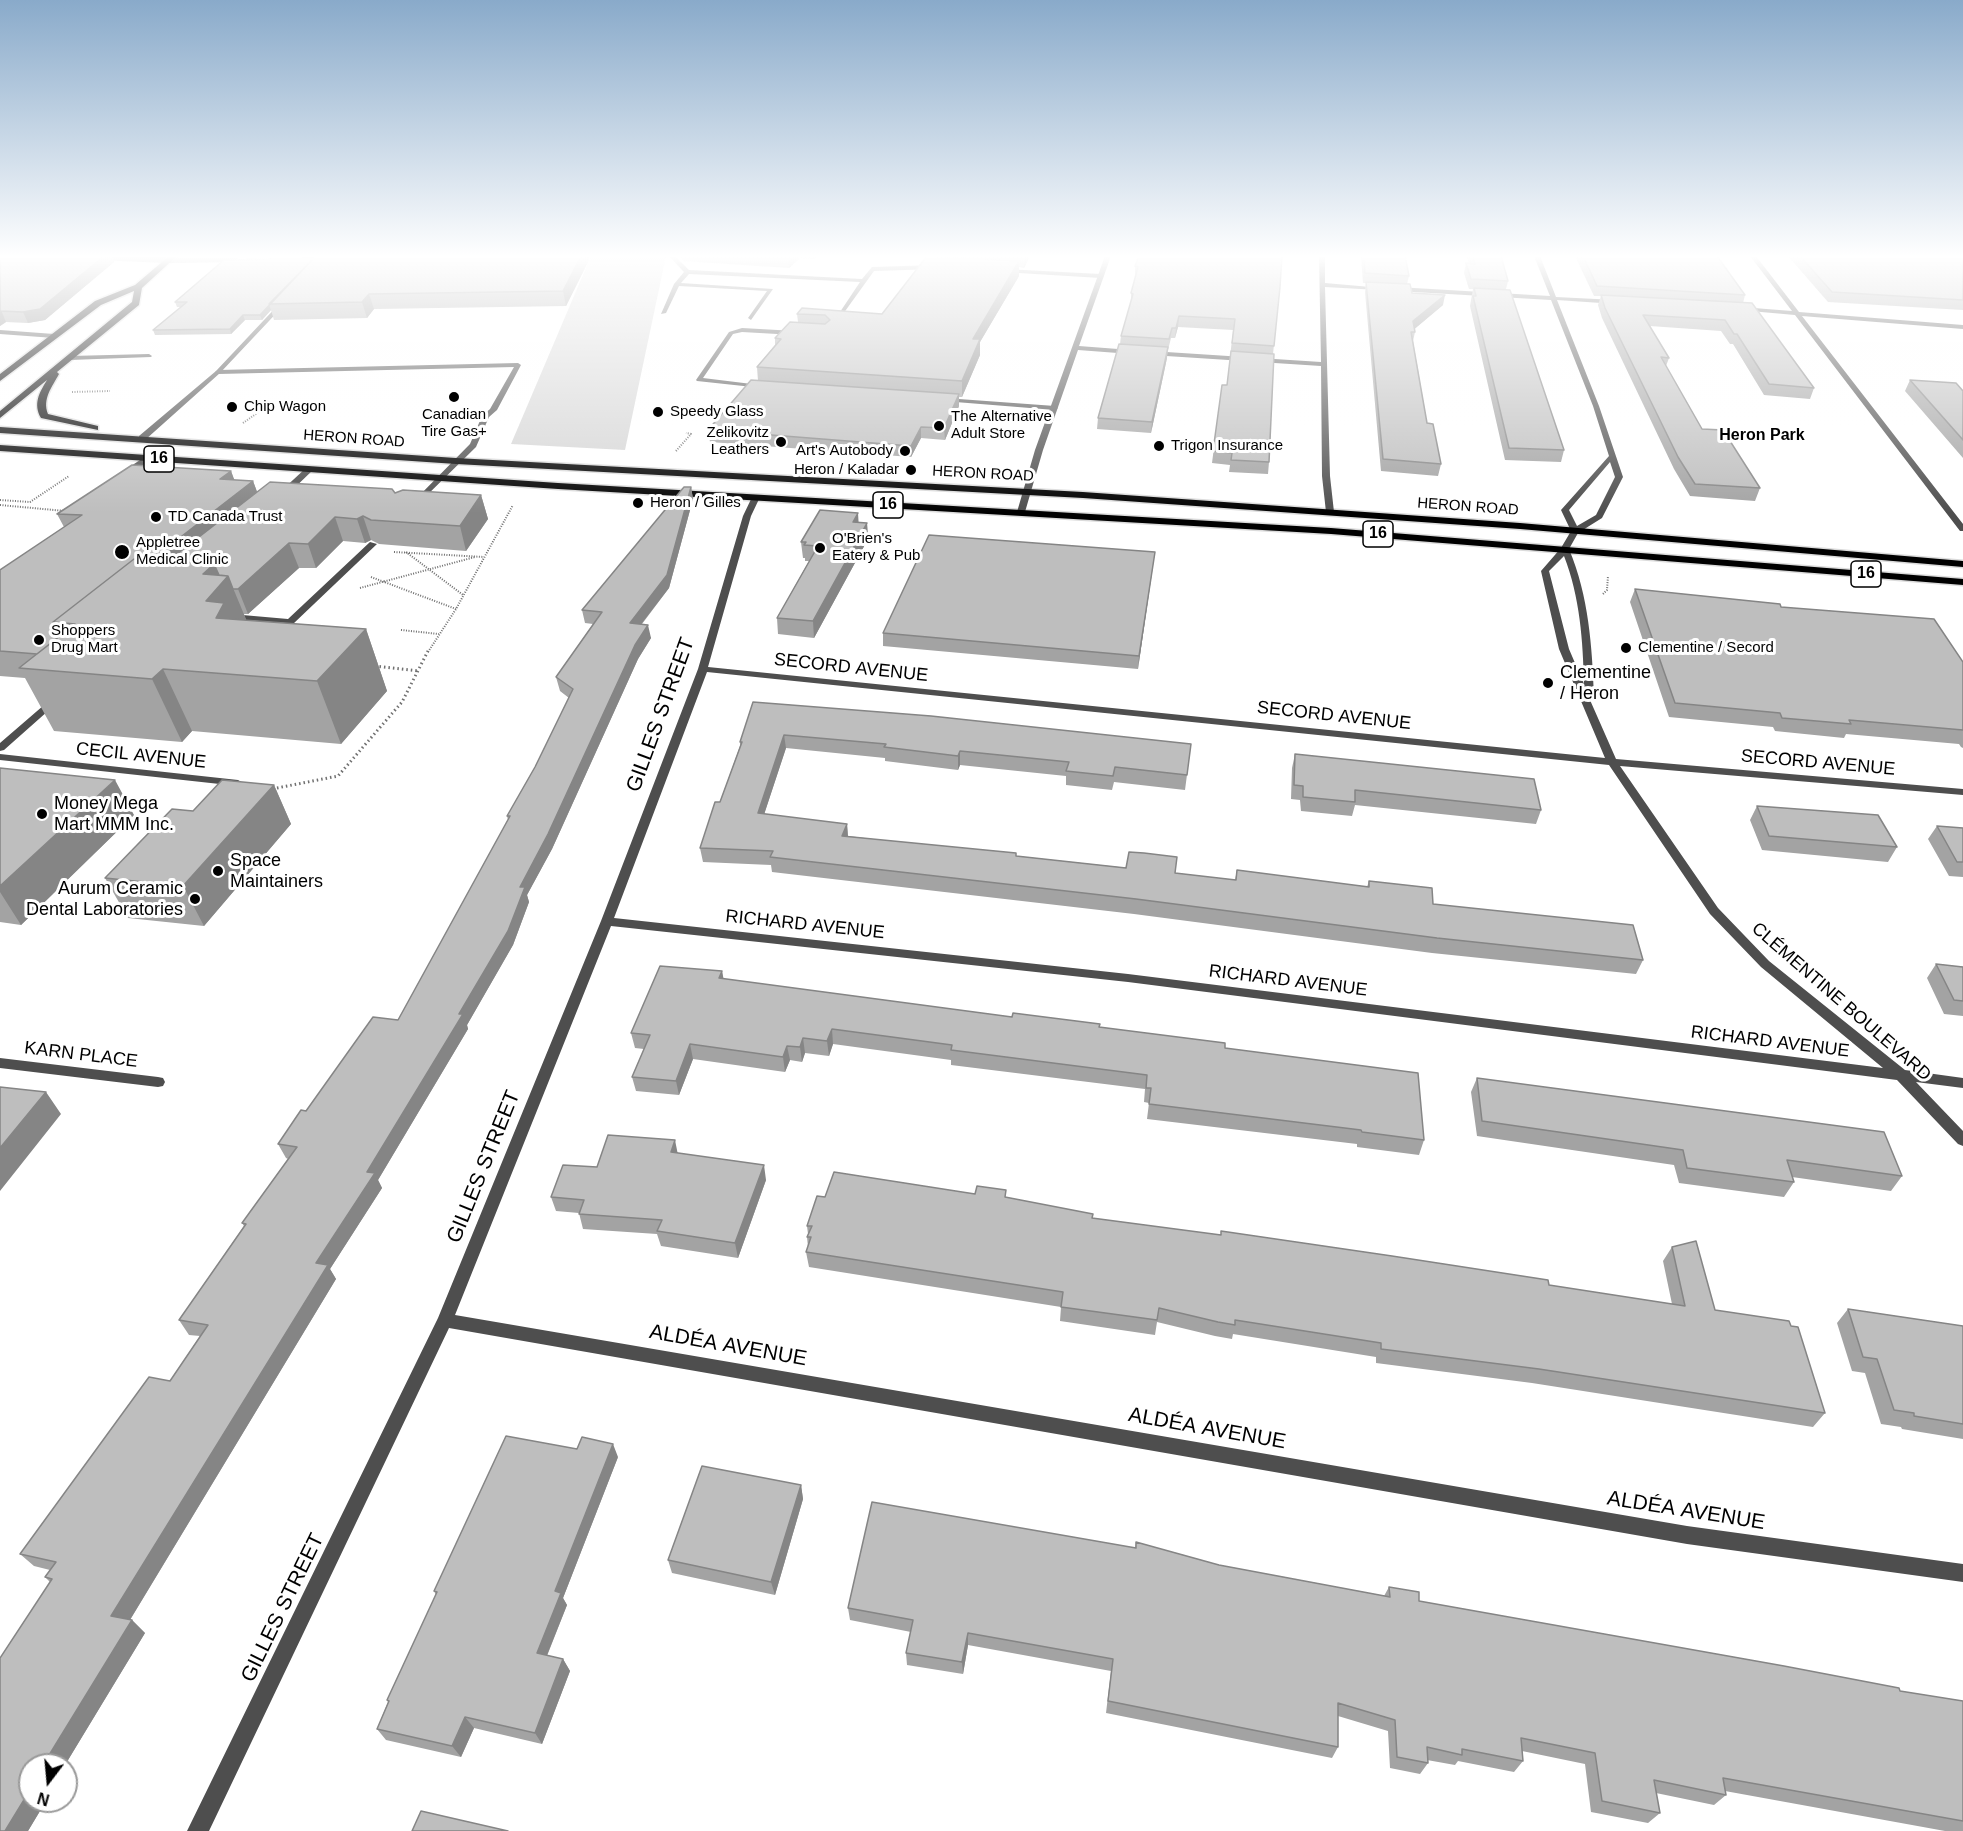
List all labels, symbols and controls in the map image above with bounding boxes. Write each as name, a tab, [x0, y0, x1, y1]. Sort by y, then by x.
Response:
marker: Canadian Tire Gas+	[447, 390, 461, 404]
place label: Chip Wagon	[244, 398, 326, 416]
marker: Chip Wagon	[225, 400, 239, 414]
place label: Speedy Glass	[670, 403, 763, 421]
marker: Speedy Glass	[651, 405, 665, 419]
place label: Canadian Tire Gas+	[421, 406, 487, 441]
place label: The Alternative Adult Store	[951, 408, 1052, 443]
marker: The Alternative Adult Store	[932, 419, 946, 433]
place label: Zelikovitz Leathers	[706, 424, 769, 459]
street label: HERON ROAD	[303, 426, 405, 452]
district label: Heron Park	[1719, 426, 1805, 446]
marker: Zelikovitz Leathers	[774, 435, 788, 449]
place label: Trigon Insurance	[1171, 437, 1283, 455]
marker: Trigon Insurance	[1152, 439, 1166, 453]
place label: Art's Autobody	[796, 442, 893, 460]
marker: Art's Autobody	[898, 444, 912, 458]
road number: 16	[144, 446, 174, 472]
place label: Heron / Kaladar	[794, 461, 899, 479]
street label: HERON ROAD	[932, 462, 1034, 486]
marker: Heron / Kaladar	[904, 463, 918, 477]
road number: 16	[873, 492, 903, 518]
place label: Heron / Gilles	[650, 494, 741, 512]
street label: HERON ROAD	[1417, 494, 1519, 520]
marker: Heron / Gilles	[631, 496, 645, 510]
place label: TD Canada Trust	[168, 508, 282, 526]
marker: TD Canada Trust	[149, 510, 163, 524]
road number: 16	[1363, 521, 1393, 547]
place label: O'Brien's Eatery & Pub	[832, 530, 920, 565]
place label: Appletree Medical Clinic	[136, 534, 229, 569]
marker: O'Brien's Eatery & Pub	[813, 541, 827, 555]
marker: Appletree Medical Clinic	[113, 543, 131, 561]
road number: 16	[1851, 561, 1881, 587]
place label: Shoppers Drug Mart	[51, 622, 118, 657]
marker: Shoppers Drug Mart	[32, 633, 46, 647]
street label: GILLES STREET	[621, 634, 701, 796]
place label: Clementine / Secord	[1638, 639, 1774, 657]
marker: Clementine / Secord	[1619, 641, 1633, 655]
street label: SECORD AVENUE	[773, 649, 929, 687]
place label: Clementine / Heron	[1560, 662, 1651, 704]
marker: Clementine / Heron	[1541, 676, 1555, 690]
street label: SECORD AVENUE	[1256, 697, 1412, 735]
street label: CECIL AVENUE	[75, 738, 207, 774]
street label: SECORD AVENUE	[1740, 745, 1896, 781]
place label: Money Mega Mart MMM Inc.	[54, 793, 174, 836]
marker: Money Mega Mart MMM Inc.	[35, 807, 49, 821]
place label: Space Maintainers	[230, 850, 323, 892]
marker: Space Maintainers	[211, 864, 225, 878]
place label: Aurum Ceramic Dental Laboratories	[26, 878, 183, 920]
marker: Aurum Ceramic Dental Laboratories	[188, 892, 202, 906]
street label: RICHARD AVENUE	[724, 906, 886, 944]
street label: CLÉMENTINE BOULEVARD	[1747, 918, 1935, 1086]
street label: RICHARD AVENUE	[1207, 961, 1369, 1001]
street label: RICHARD AVENUE	[1689, 1022, 1851, 1062]
street label: KARN PLACE	[23, 1037, 139, 1073]
street label: GILLES STREET	[442, 1087, 526, 1247]
street label: ALDÉA AVENUE	[647, 1320, 809, 1372]
street label: ALDÉA AVENUE	[1126, 1403, 1288, 1455]
street label: ALDÉA AVENUE	[1605, 1486, 1767, 1536]
street label: GILLES STREET	[236, 1530, 330, 1686]
north arrow	[18, 1753, 78, 1813]
text: N	[36, 1789, 51, 1809]

